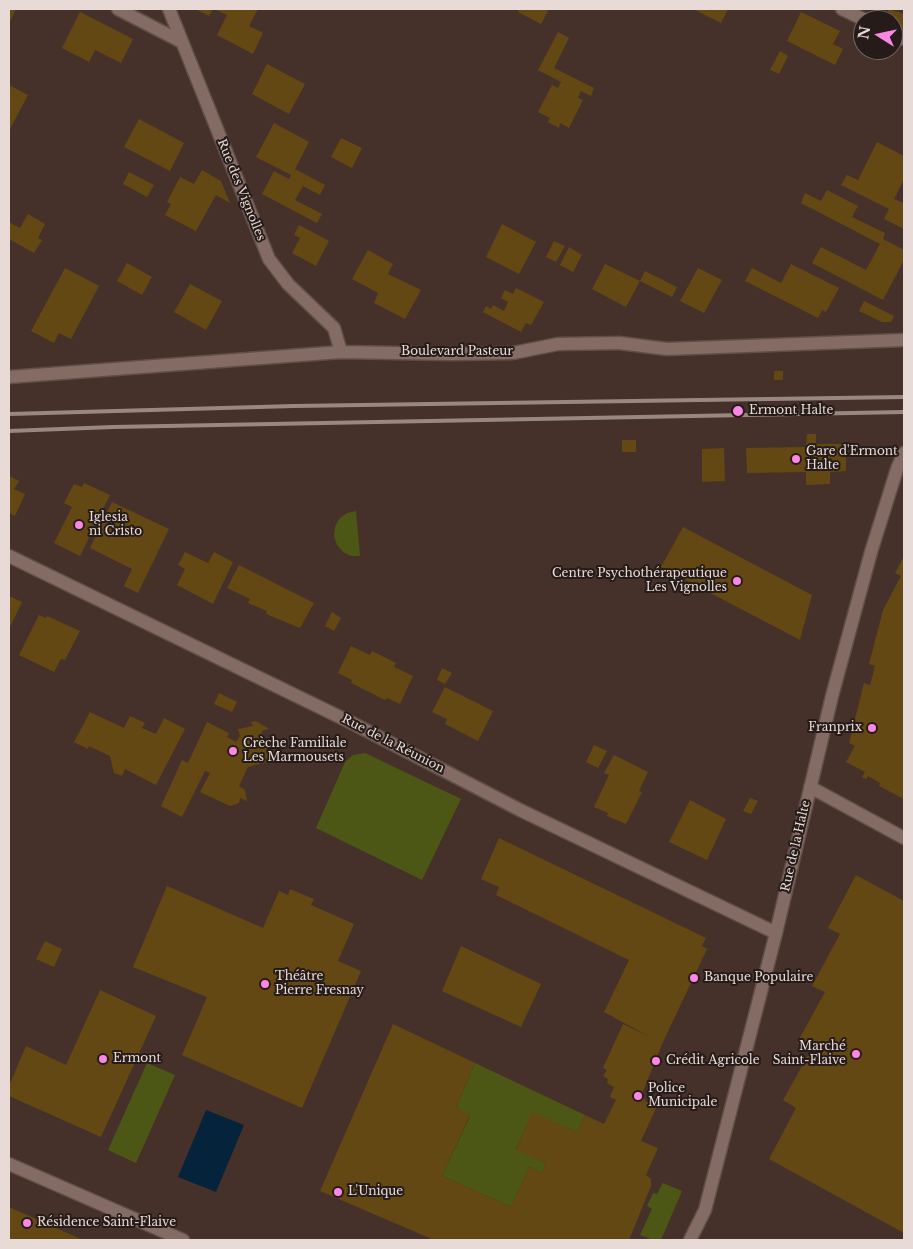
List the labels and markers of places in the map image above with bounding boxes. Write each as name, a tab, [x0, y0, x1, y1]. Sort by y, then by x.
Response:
marker: Ermont Halte	[731, 404, 745, 418]
place label: Ermont Halte	[749, 404, 833, 418]
place label: Gare d'Ermont Halte	[806, 445, 898, 473]
marker: Gare d'Ermont Halte	[790, 453, 802, 465]
place label: Iglesia ni Cristo	[89, 511, 142, 539]
marker: Iglesia ni Cristo	[73, 519, 85, 531]
place label: Centre Psychothérapeutique Les Vignolles	[552, 567, 727, 595]
marker: Centre Psychothérapeutique Les Vignolles	[731, 575, 743, 587]
place label: Franprix	[808, 721, 862, 735]
marker: Franprix	[866, 722, 878, 734]
place label: Crèche Familiale Les Marmousets	[243, 737, 347, 765]
marker: Crèche Familiale Les Marmousets	[227, 745, 239, 757]
place label: Théâtre Pierre Fresnay	[275, 970, 364, 998]
place label: Banque Populaire	[704, 971, 813, 985]
marker: Banque Populaire	[688, 972, 700, 984]
marker: Théâtre Pierre Fresnay	[259, 978, 271, 990]
place label: Marché Saint-Flaive	[773, 1040, 846, 1068]
marker: Marché Saint-Flaive	[850, 1048, 862, 1060]
place label: Ermont	[113, 1052, 161, 1066]
marker: Ermont	[97, 1053, 109, 1065]
place label: Crédit Agricole	[666, 1054, 760, 1068]
marker: Crédit Agricole	[650, 1055, 662, 1067]
place label: Police Municipale	[648, 1082, 717, 1110]
marker: Police Municipale	[632, 1090, 644, 1102]
place label: L'Unique	[348, 1185, 403, 1199]
marker: L'Unique	[332, 1186, 344, 1198]
place label: Résidence Saint-Flaive	[37, 1216, 176, 1230]
marker: Résidence Saint-Flaive	[21, 1217, 33, 1229]

